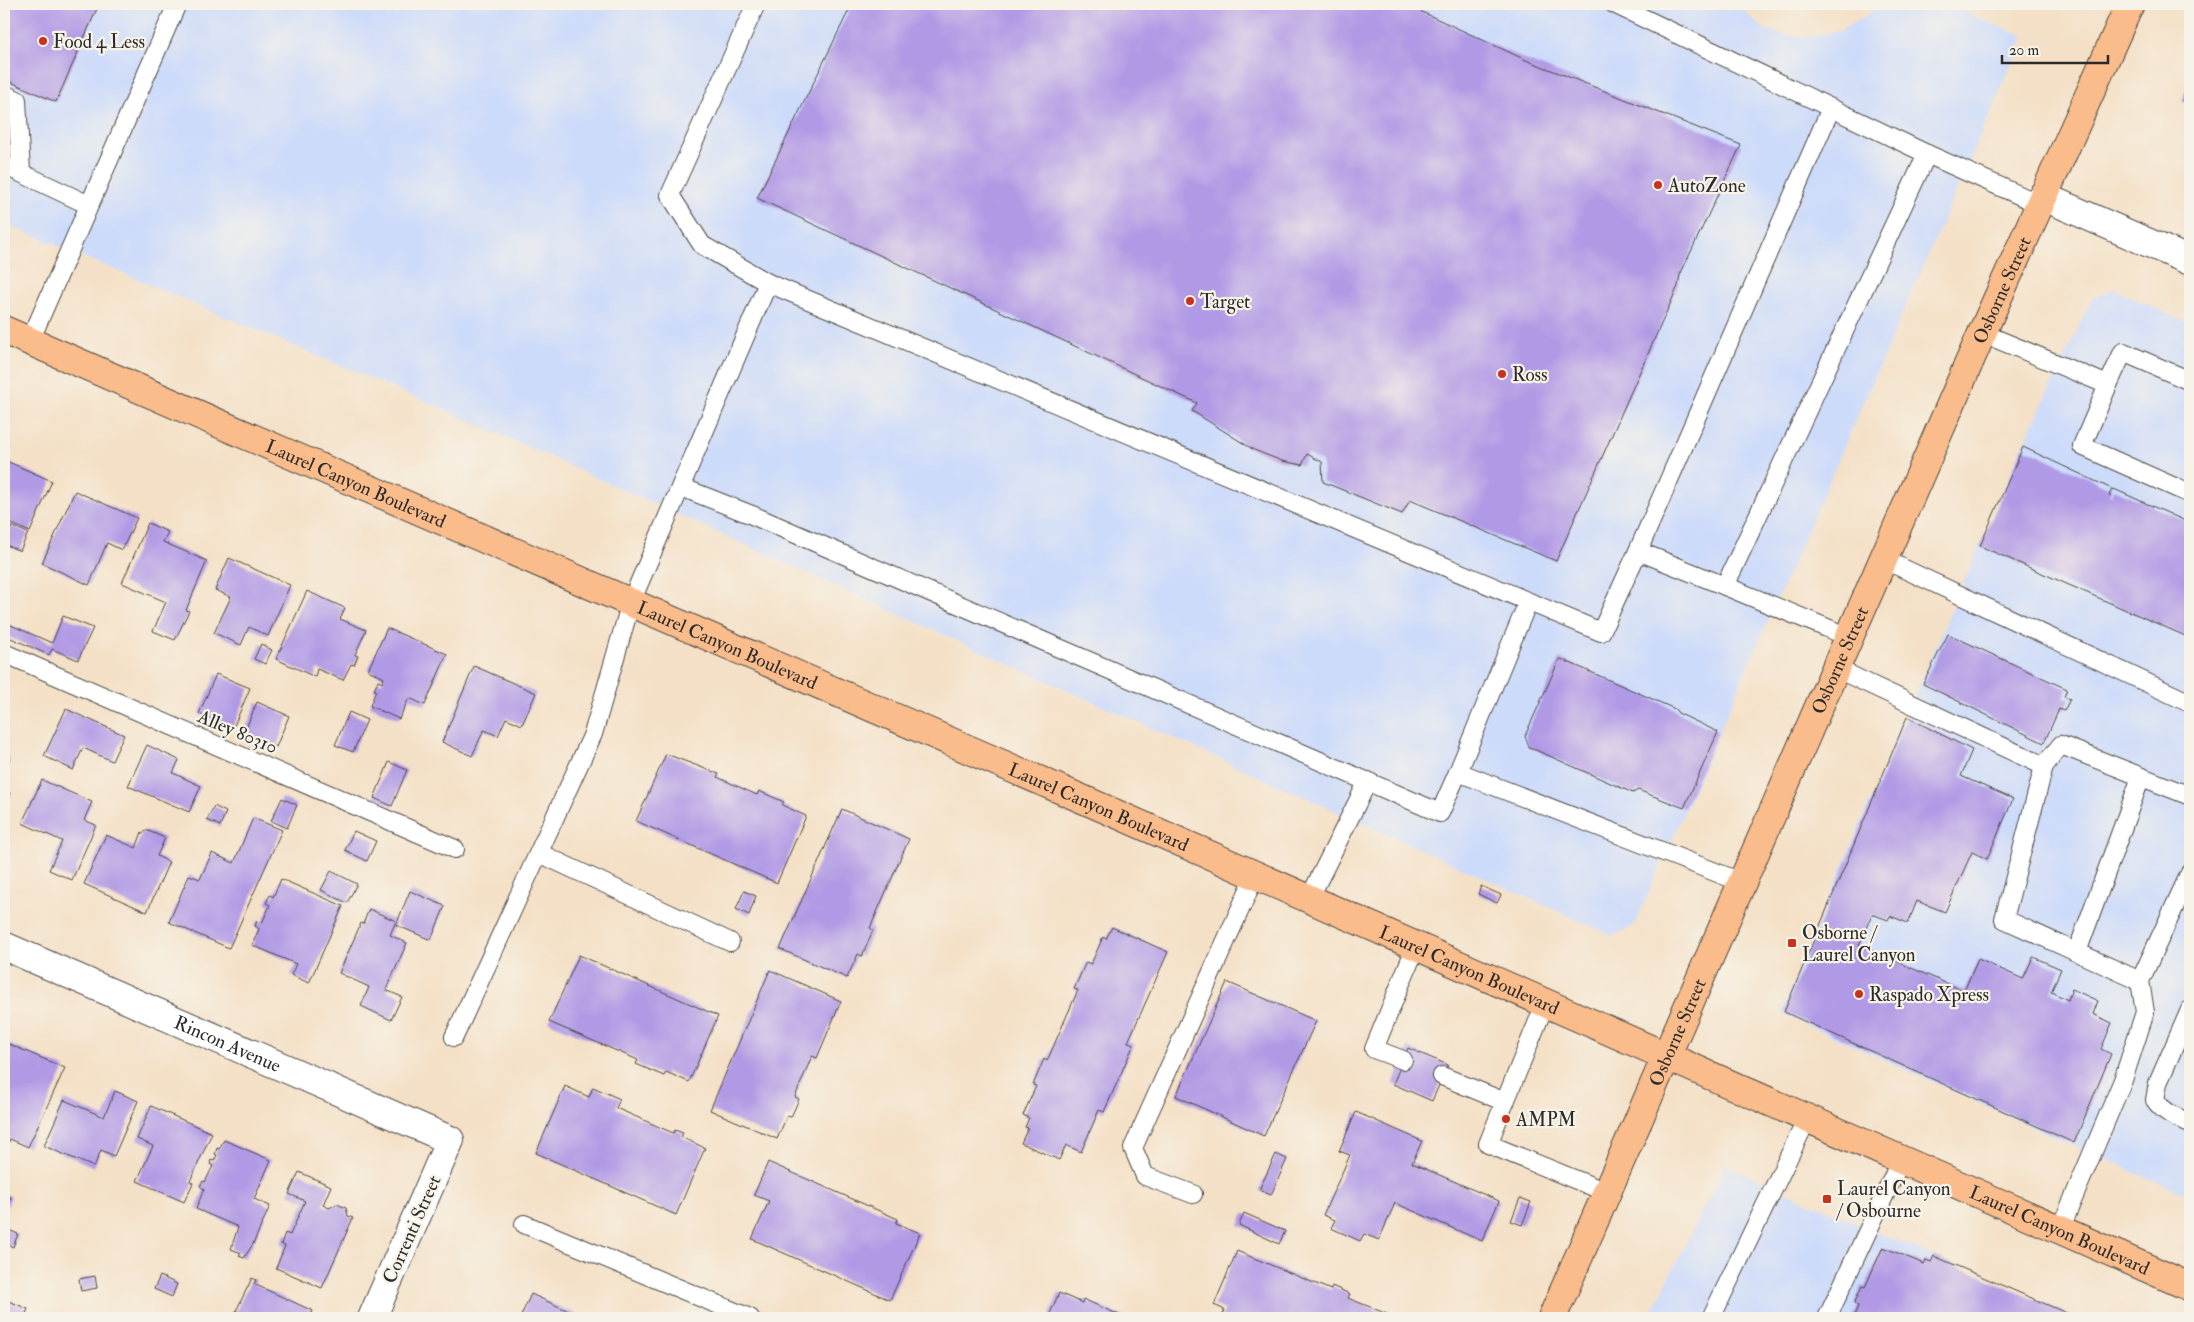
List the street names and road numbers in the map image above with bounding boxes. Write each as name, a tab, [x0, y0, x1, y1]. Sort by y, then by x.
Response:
street label: Osborne Street	[1968, 233, 2037, 348]
street label: Laurel Canyon Boulevard	[262, 434, 450, 534]
street label: Laurel Canyon Boulevard	[633, 596, 822, 696]
street label: Osborne Street	[1806, 603, 1874, 718]
street label: Alley 80310	[193, 704, 281, 759]
street label: Laurel Canyon Boulevard	[1005, 757, 1193, 858]
street label: Laurel Canyon Boulevard	[1375, 920, 1563, 1021]
street label: Osborne Street	[1644, 975, 1712, 1090]
street label: Rincon Avenue	[170, 1010, 284, 1078]
street label: Correnti Street	[377, 1172, 446, 1287]
street label: Laurel Canyon Boulevard	[1966, 1180, 2154, 1281]

